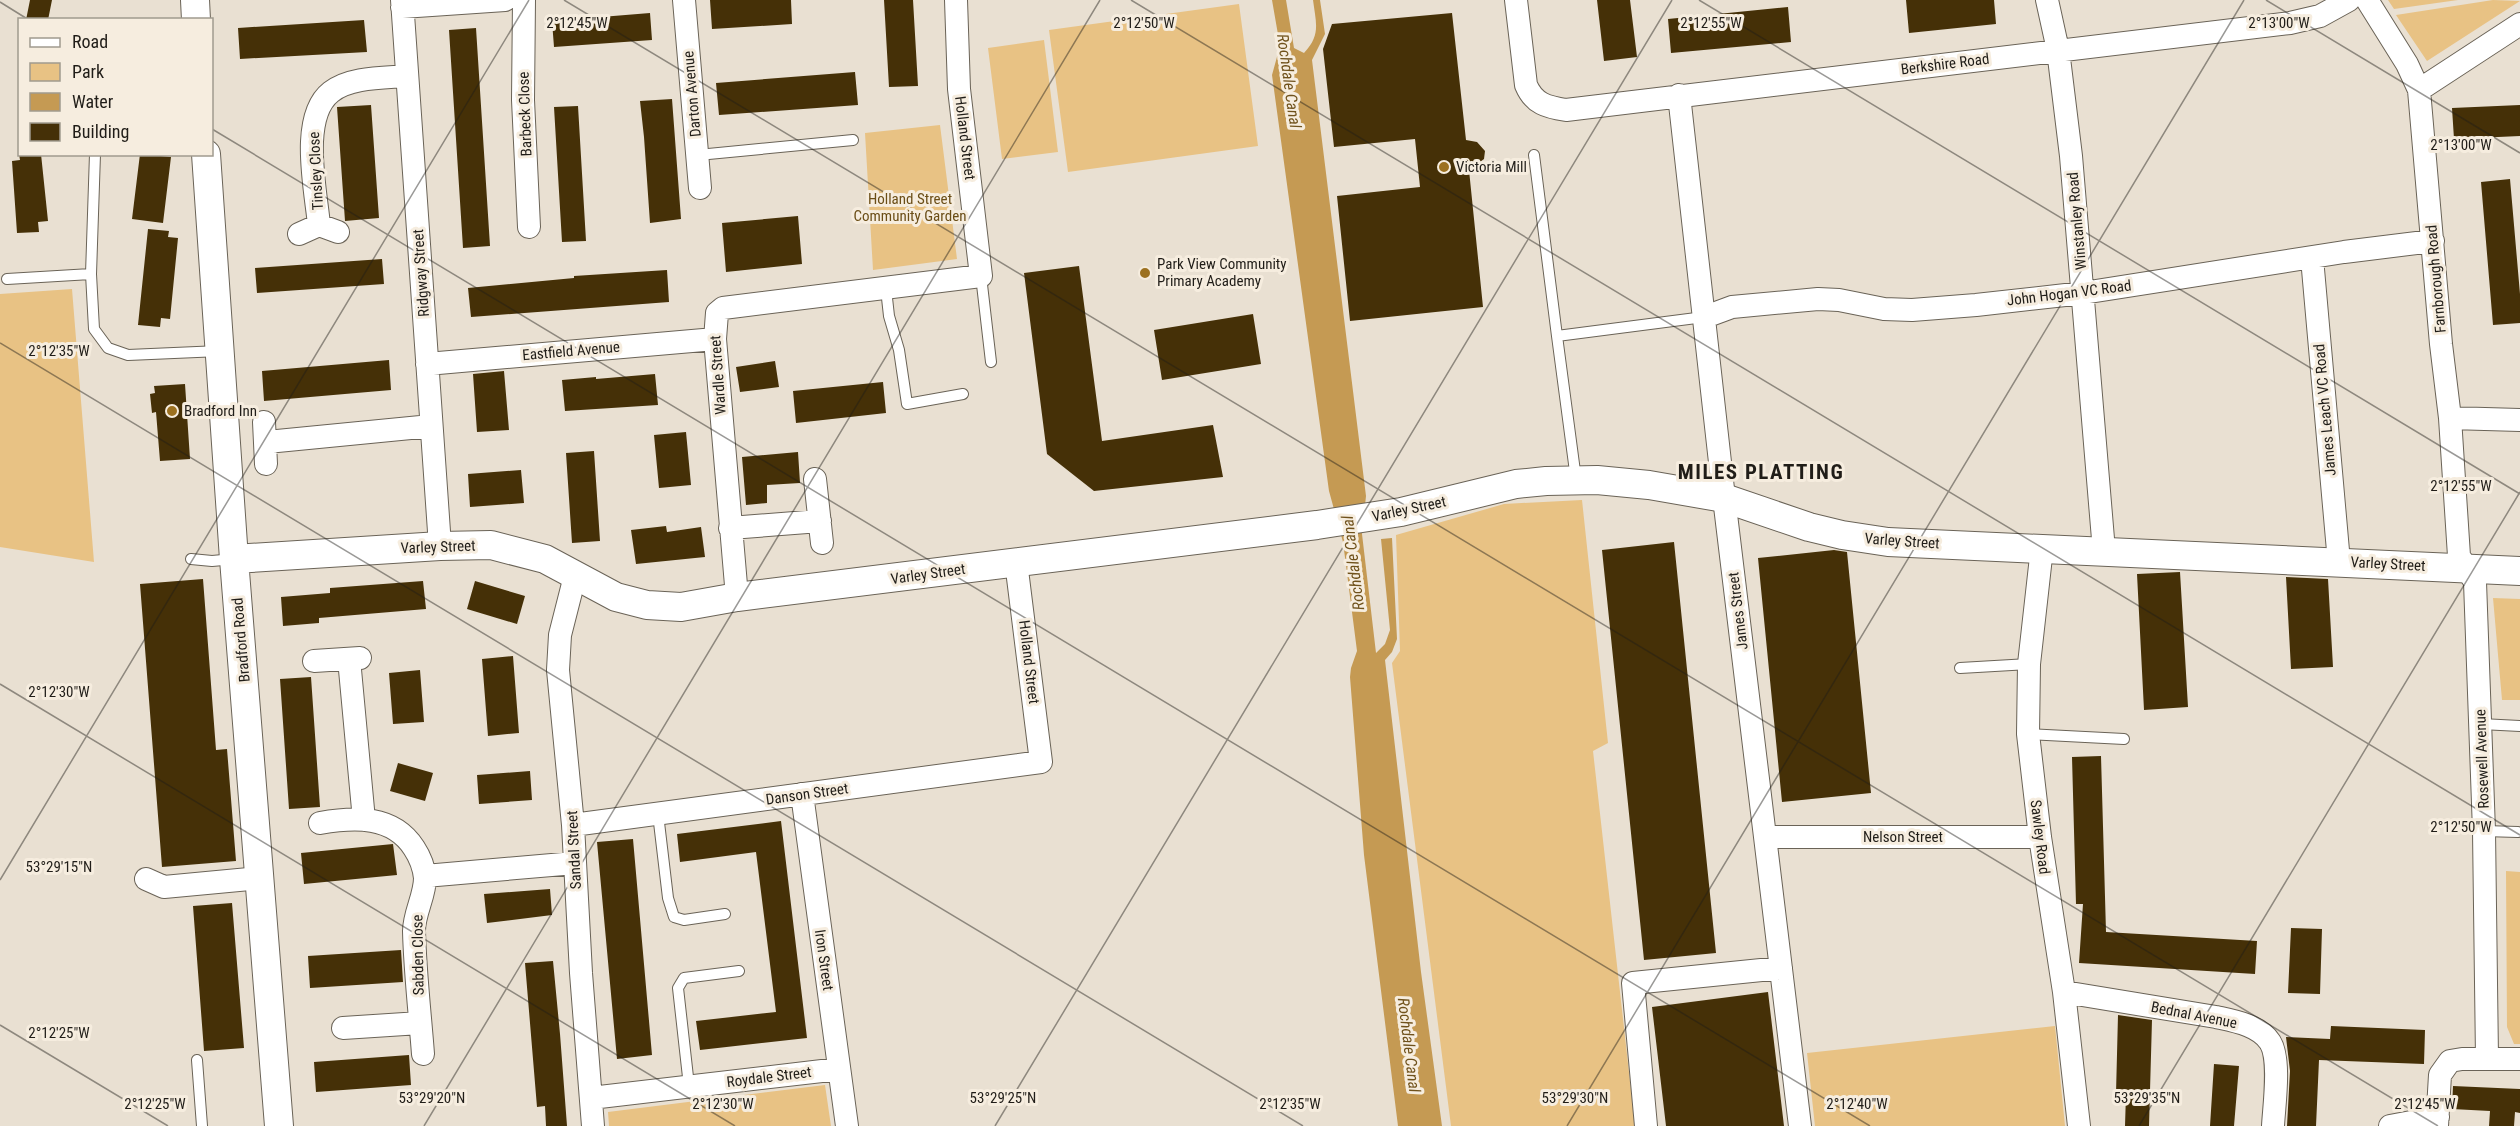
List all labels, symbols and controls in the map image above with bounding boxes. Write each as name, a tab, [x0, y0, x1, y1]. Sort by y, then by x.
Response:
text: 2°12'45"W	[546, 14, 608, 32]
text: 2°12'50"W	[1113, 14, 1175, 32]
text: 2°12'55"W	[1680, 14, 1742, 32]
text: 2°13'00"W	[2248, 14, 2310, 32]
legend	[18, 18, 213, 156]
text: Road	[72, 31, 108, 52]
water label: Rochdale Canal	[1273, 33, 1305, 130]
street label: Darton Avenue	[679, 50, 705, 138]
street label: Berkshire Road	[1900, 50, 1990, 78]
text: Park	[72, 61, 104, 82]
street label: Barbeck Close	[515, 71, 535, 157]
text: Water	[72, 91, 114, 112]
street label: Holland Street	[951, 95, 979, 181]
text: Building	[72, 121, 129, 142]
street label: Tinsley Close	[305, 131, 327, 211]
text: 2°13'00"W	[2430, 136, 2492, 154]
place label: Victoria Mill	[1456, 158, 1527, 176]
marker: Victoria Mill	[1437, 160, 1451, 174]
street label: Winstanley Road	[2064, 171, 2090, 271]
park label: Holland Street Community Garden	[854, 190, 966, 225]
street label: Farnborough Road	[2422, 224, 2450, 334]
street label: Ridgway Street	[409, 229, 433, 317]
place label: Park View Community Primary Academy	[1157, 255, 1287, 290]
marker: Park View Community Primary Academy	[1138, 266, 1152, 280]
street label: John Hogan VC Road	[2006, 276, 2132, 310]
street label: Wardle Street	[706, 335, 730, 415]
street label: Eastfield Avenue	[521, 338, 621, 364]
text: 2°12'35"W	[28, 342, 90, 360]
street label: James Leach VC Road	[2310, 343, 2340, 477]
place label: Bradford Inn	[184, 402, 257, 420]
marker: Bradford Inn	[165, 404, 179, 418]
district label: MILES PLATTING	[1678, 460, 1844, 484]
text: 2°12'55"W	[2430, 477, 2492, 495]
street label: Varley Street	[1370, 492, 1448, 526]
water label: Rochdale Canal	[1338, 514, 1368, 611]
street label: Varley Street	[1864, 529, 1940, 553]
street label: Varley Street	[400, 537, 476, 557]
street label: Varley Street	[2350, 553, 2426, 575]
street label: Varley Street	[890, 560, 966, 588]
street label: James Street	[1724, 571, 1752, 651]
street label: Bradford Road	[228, 597, 254, 683]
street label: Holland Street	[1015, 619, 1043, 705]
text: 2°12'30"W	[28, 683, 90, 701]
street label: Rosewell Avenue	[2471, 709, 2493, 809]
street label: Danson Street	[765, 779, 849, 809]
street label: Sawley Road	[2027, 799, 2053, 875]
street label: Sandal Street	[563, 810, 585, 890]
text: 2°12'50"W	[2430, 818, 2492, 836]
street label: Nelson Street	[1863, 828, 1943, 846]
text: 53°29'15"N	[26, 858, 92, 876]
street label: Sabden Close	[408, 914, 428, 996]
street label: Iron Street	[811, 928, 837, 992]
water label: Rochdale Canal	[1394, 997, 1424, 1094]
street label: Bednal Avenue	[2149, 998, 2239, 1032]
text: 2°12'25"W	[28, 1024, 90, 1042]
street label: Roydale Street	[726, 1063, 812, 1091]
text: 53°29'20"N	[399, 1089, 465, 1107]
text: 53°29'25"N	[970, 1089, 1036, 1107]
text: 53°29'30"N	[1542, 1089, 1608, 1107]
text: 53°29'35"N	[2114, 1089, 2180, 1107]
text: 2°12'25"W	[124, 1095, 186, 1113]
text: 2°12'30"W	[692, 1095, 754, 1113]
text: 2°12'35"W	[1259, 1095, 1321, 1113]
text: 2°12'40"W	[1826, 1095, 1888, 1113]
text: 2°12'45"W	[2394, 1095, 2456, 1113]

